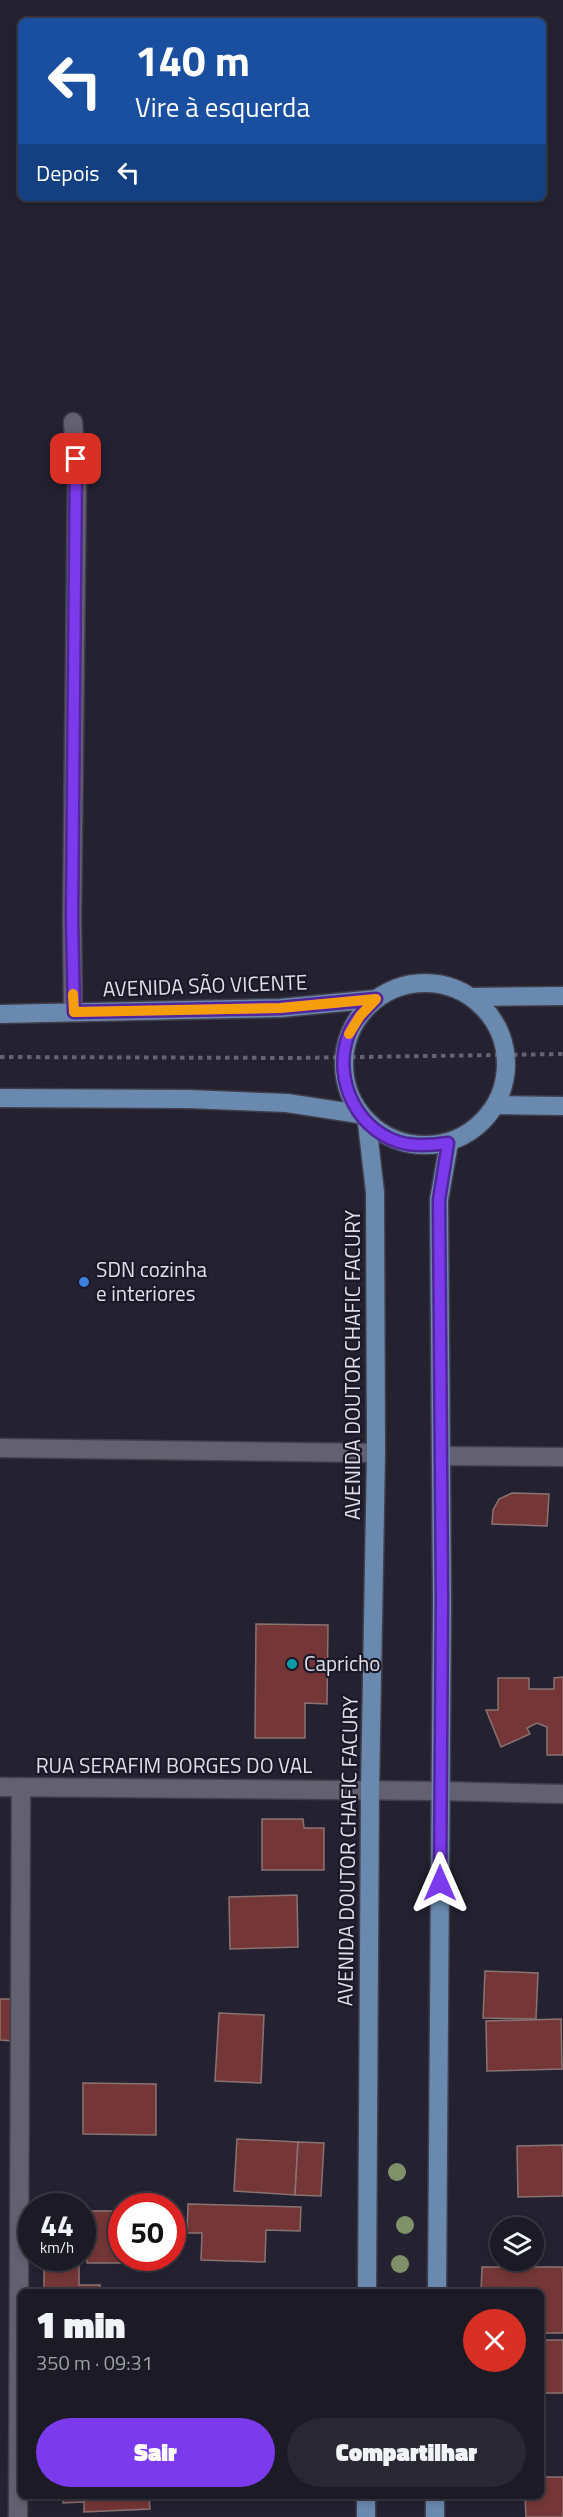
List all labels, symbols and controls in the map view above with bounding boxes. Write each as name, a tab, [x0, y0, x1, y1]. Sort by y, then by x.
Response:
text: 140 m	[135, 28, 250, 92]
icon: left	[36, 42, 114, 120]
text: Vire à esquerda	[135, 86, 310, 127]
text: Depois	[36, 156, 100, 190]
icon: left	[112, 156, 145, 189]
pin	[50, 433, 101, 484]
icon: arrive	[59, 442, 92, 475]
street label: AVENIDA SÃO VICENTE	[102, 965, 308, 1005]
street label: AVENIDA DOUTOR CHAFIC FACURY	[336, 1209, 368, 1520]
place label: SDN cozinha e interiores	[96, 1253, 208, 1309]
marker: SDN cozinha e interiores	[77, 1275, 91, 1289]
place label: Capricho	[304, 1647, 380, 1679]
marker: Capricho	[285, 1657, 299, 1671]
street label: AVENIDA DOUTOR CHAFIC FACURY	[328, 1695, 366, 2006]
street label: RUA SERAFIM BORGES DO VAL	[36, 1749, 312, 1781]
position arrow	[408, 1851, 472, 1915]
speed limit sign: 50	[108, 2193, 186, 2271]
text: 44	[40, 2202, 74, 2248]
map controls	[490, 2217, 544, 2271]
button: layers	[490, 2217, 544, 2271]
text: km/h	[40, 2236, 74, 2259]
text: 1 min	[36, 2297, 125, 2352]
button: close	[463, 2309, 526, 2372]
text: 350 m · 09:31	[36, 2347, 153, 2378]
button: Sair	[36, 2418, 275, 2487]
button: Compartilhar	[287, 2418, 526, 2487]

